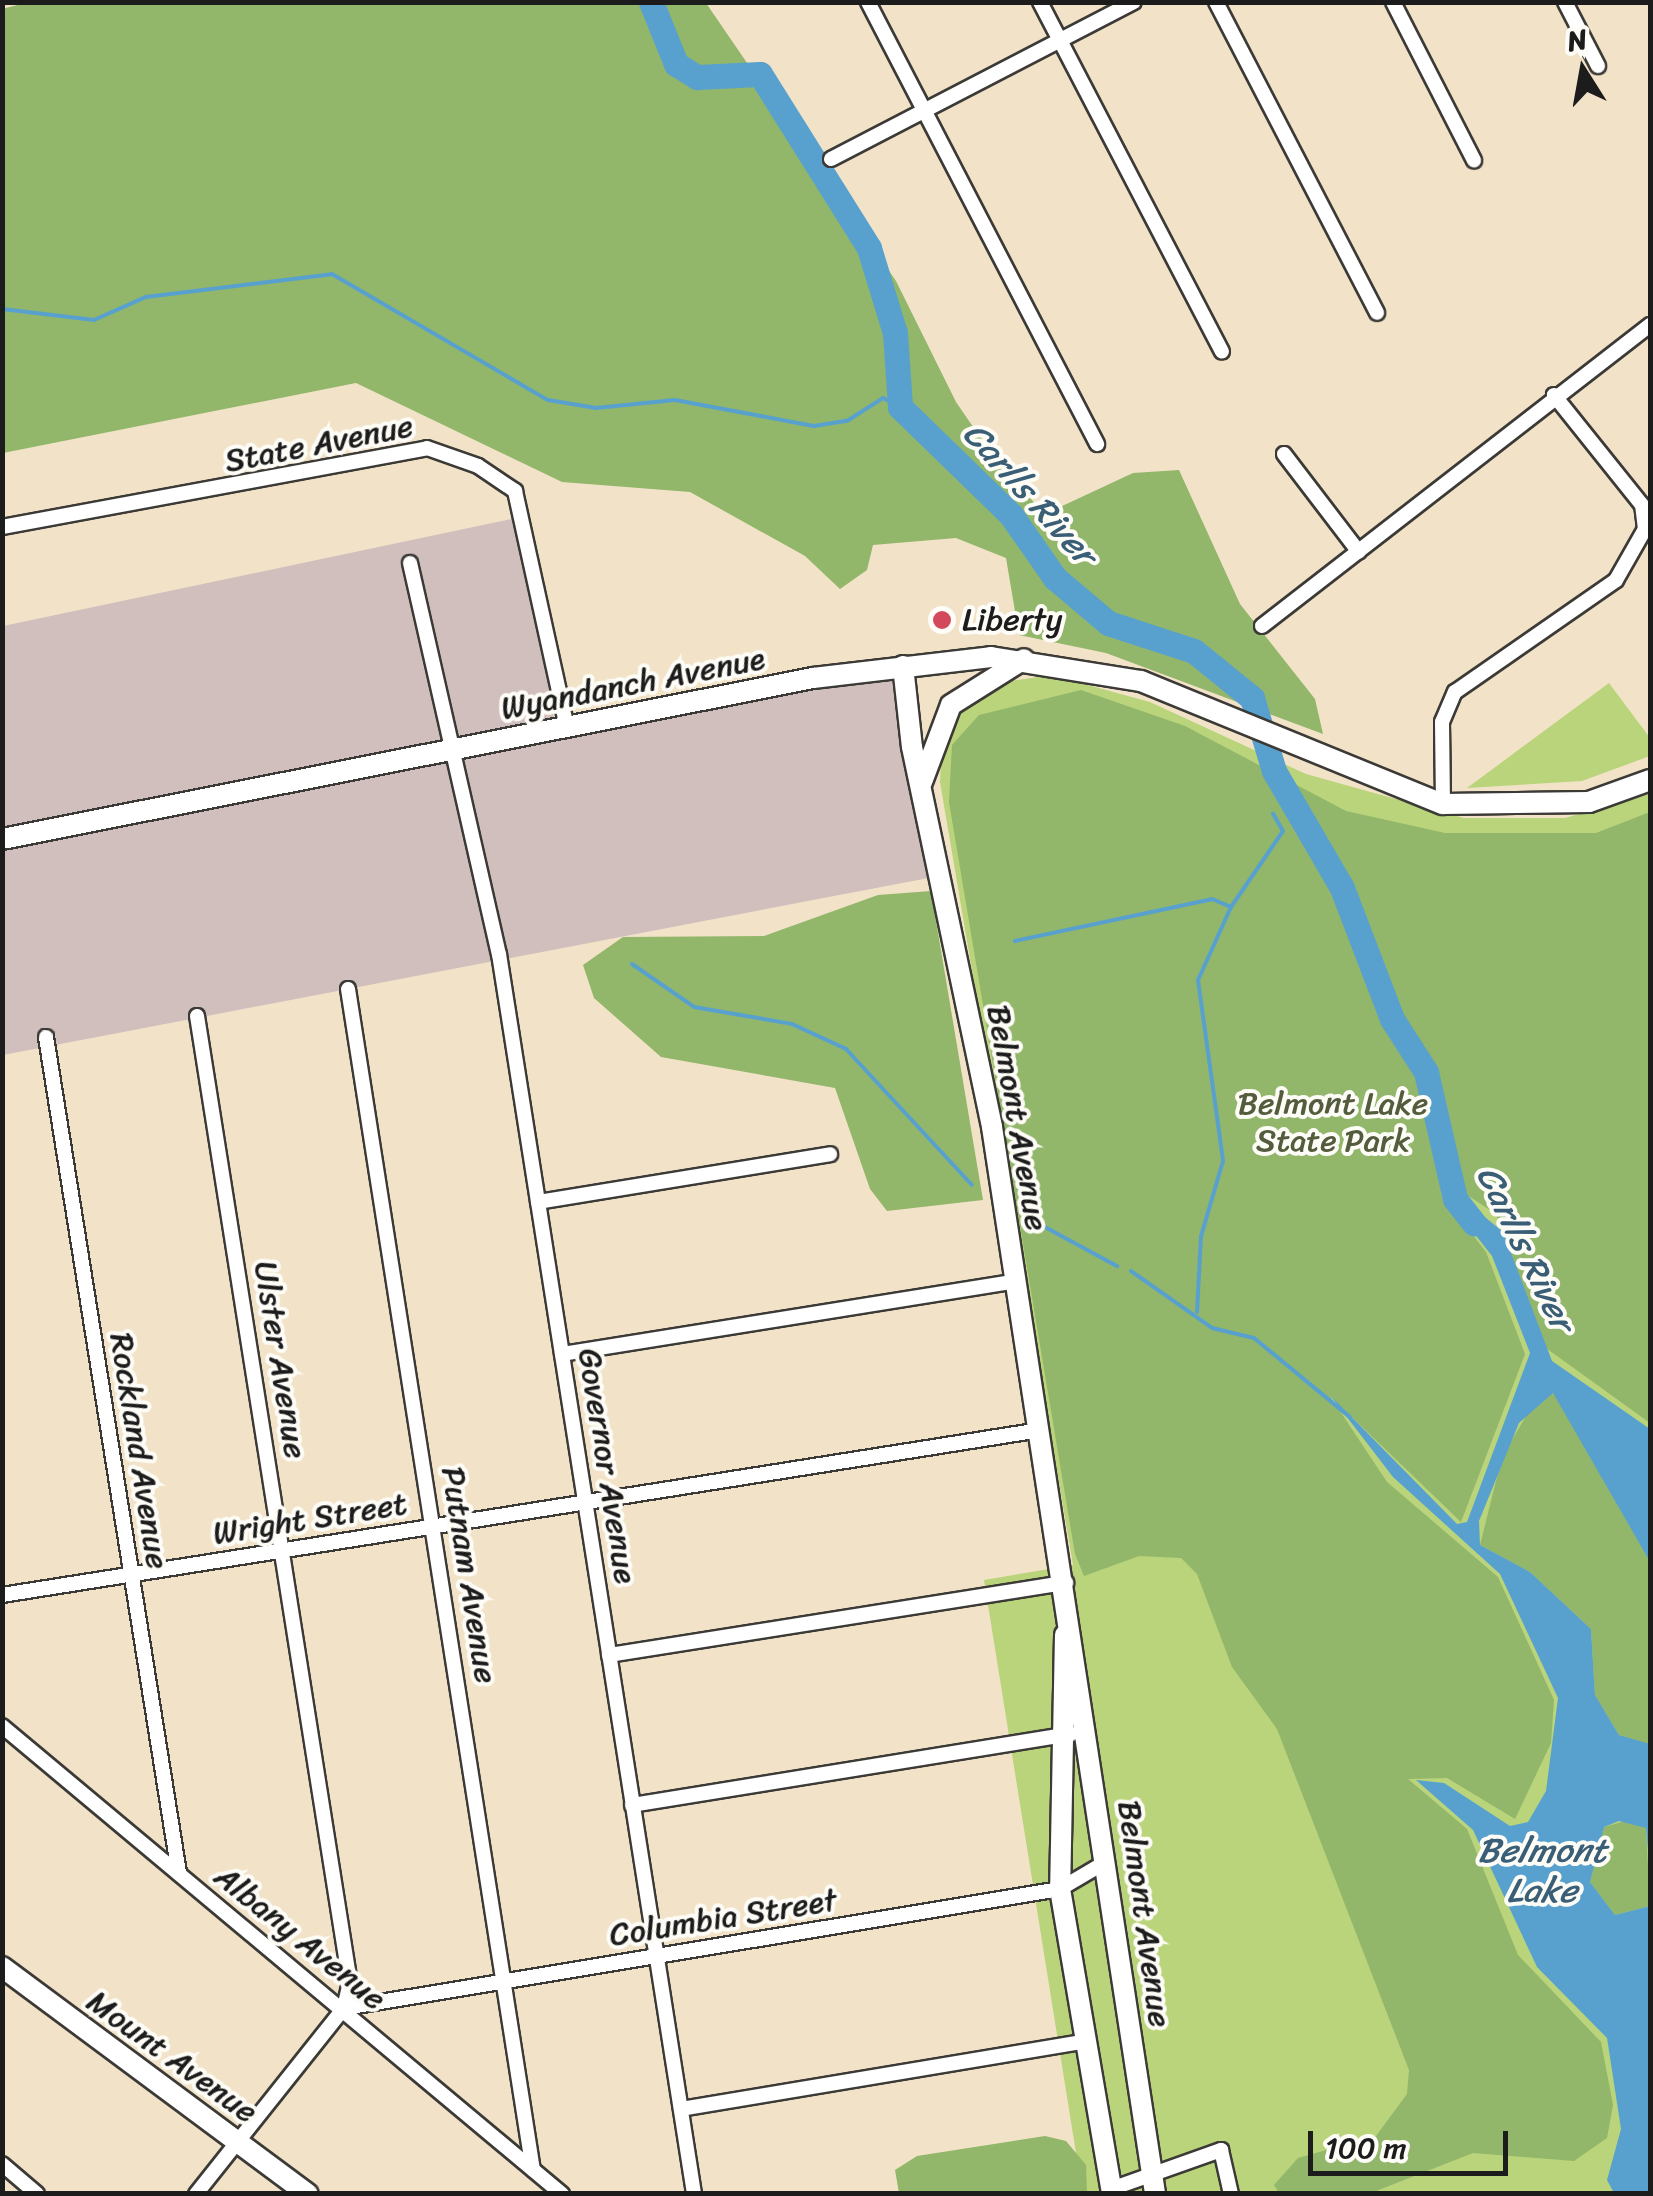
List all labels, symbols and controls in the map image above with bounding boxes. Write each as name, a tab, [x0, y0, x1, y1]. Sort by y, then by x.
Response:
text: N	[1563, 14, 1591, 66]
north arrow	[1533, 20, 1633, 120]
street label: State Avenue	[222, 407, 416, 481]
water label: Carlls River	[955, 413, 1105, 573]
place label: Liberty	[962, 601, 1062, 639]
marker: Liberty	[931, 609, 953, 631]
street label: Wyandanch Avenue	[498, 640, 768, 728]
street label: Belmont Avenue	[978, 1002, 1056, 1234]
park label: Belmont Lake State Park	[1238, 1086, 1428, 1161]
water label: Carlls River	[1468, 1159, 1584, 1337]
street label: Ulster Avenue	[246, 1259, 314, 1461]
street label: Rockland Avenue	[101, 1330, 177, 1572]
street label: Governor Avenue	[569, 1346, 645, 1586]
street label: Putnam Avenue	[433, 1464, 505, 1686]
street label: Wright Street	[211, 1485, 409, 1553]
street label: Belmont Avenue	[1109, 1798, 1179, 2030]
water label: Belmont Lake	[1477, 1829, 1607, 1911]
street label: Albany Avenue	[207, 1858, 393, 2018]
street label: Columbia Street	[606, 1881, 840, 1955]
street label: Mount Avenue	[79, 1982, 265, 2132]
scale bar	[1313, 2111, 1513, 2173]
text: 100 m	[1325, 2121, 1407, 2175]

